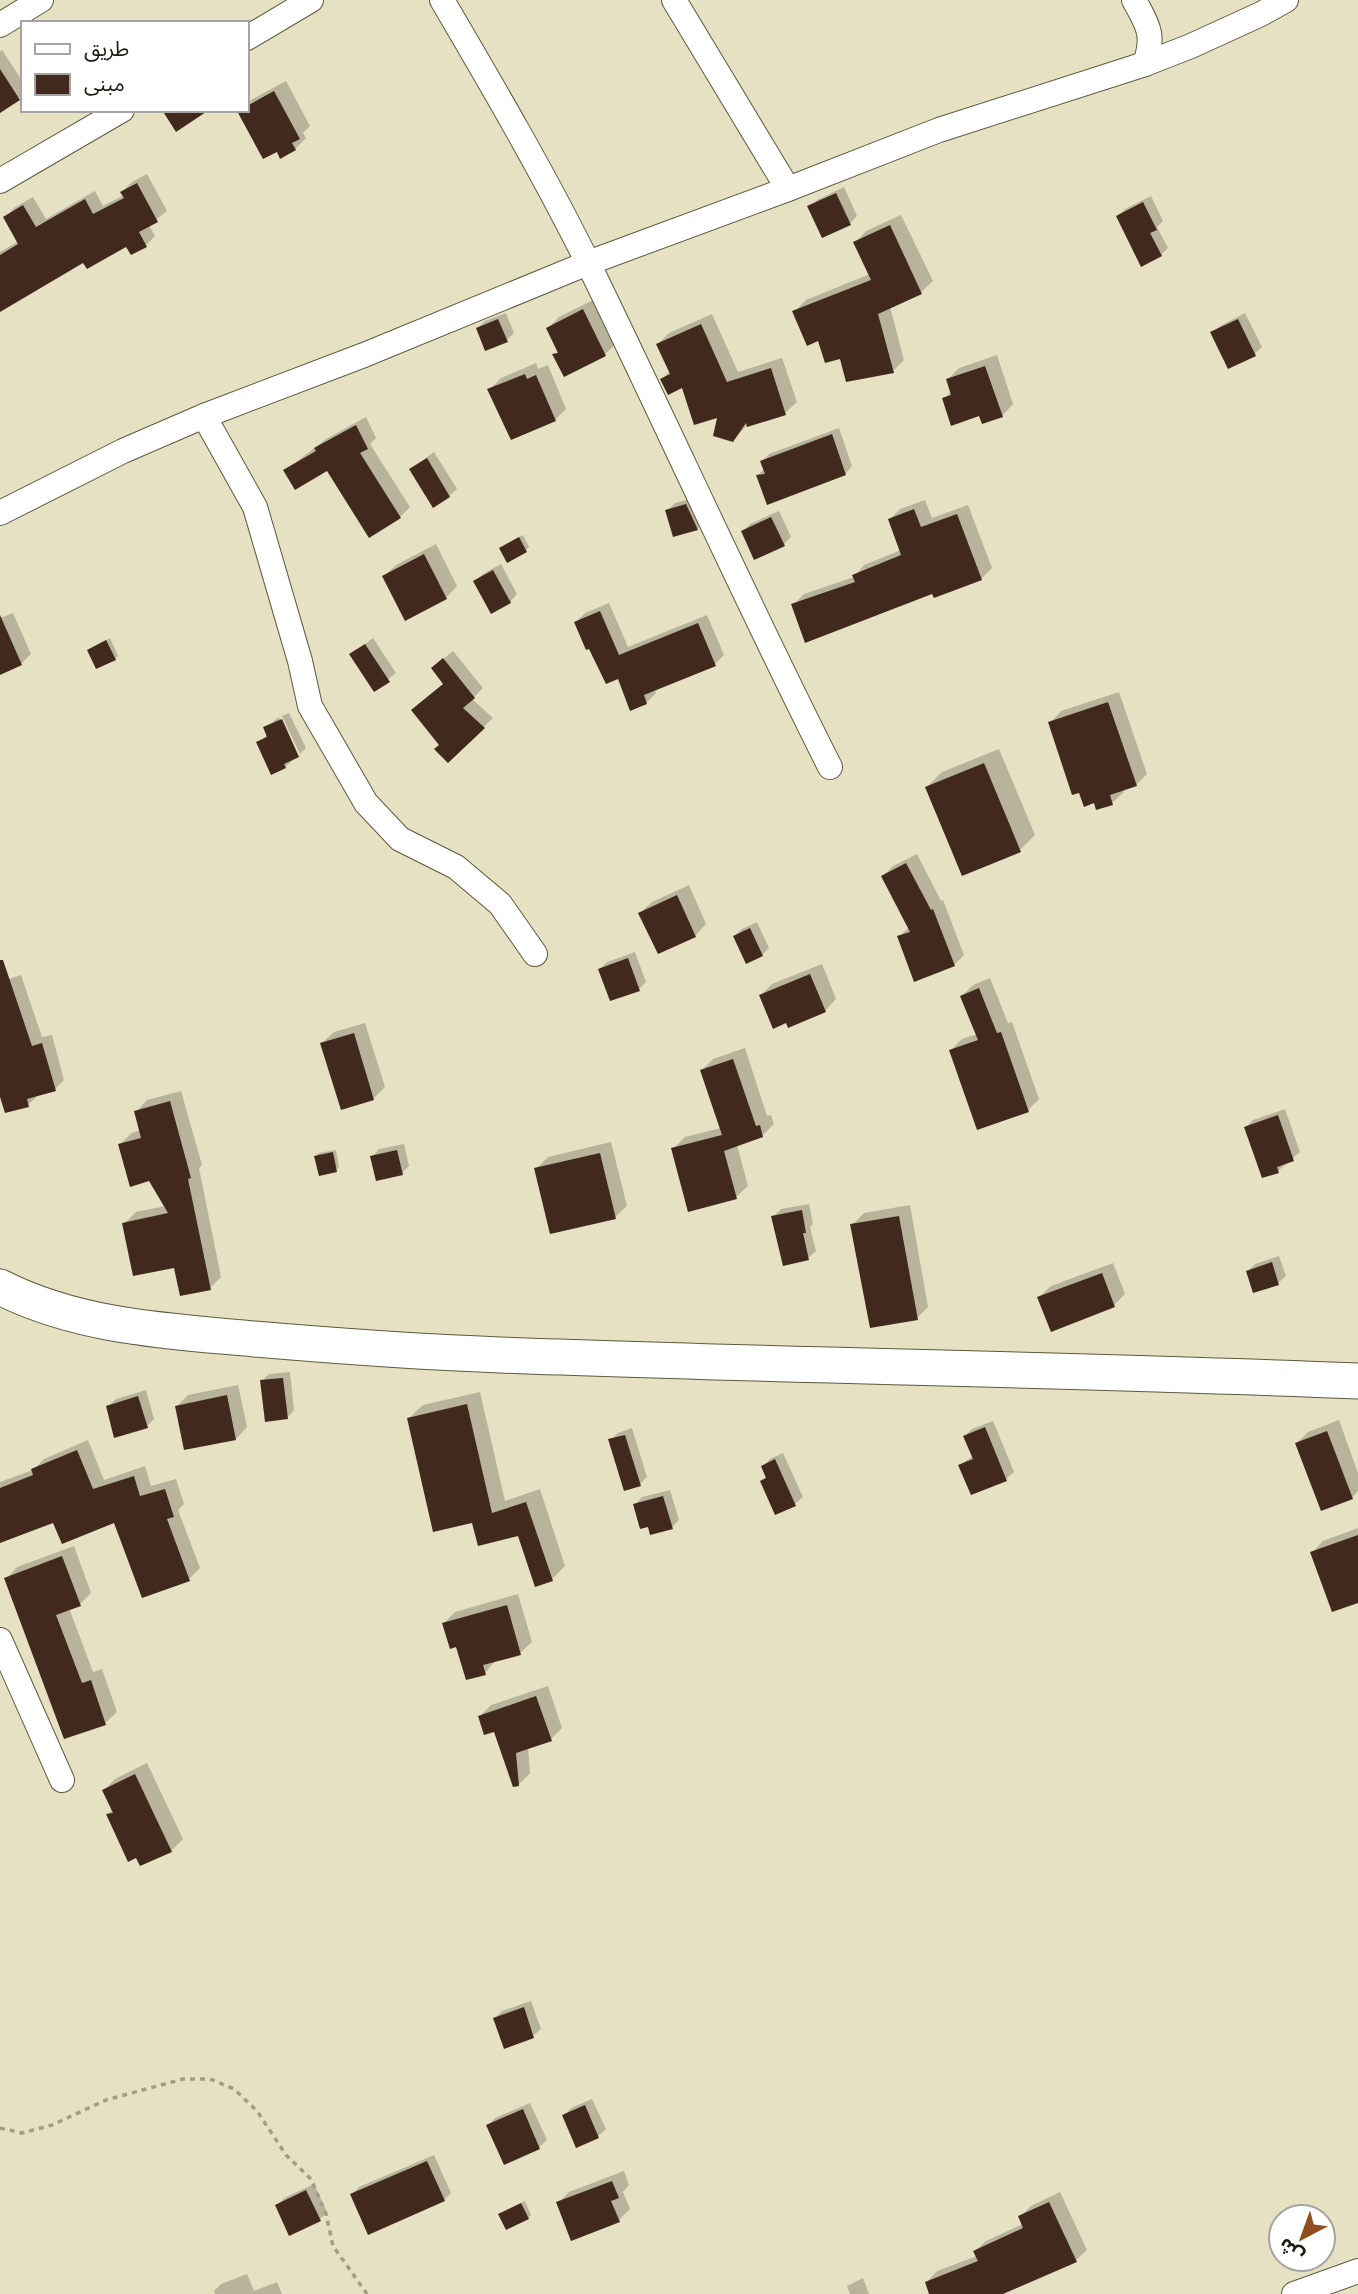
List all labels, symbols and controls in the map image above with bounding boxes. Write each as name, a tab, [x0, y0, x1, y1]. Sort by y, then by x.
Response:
legend	[21, 21, 248, 112]
text: طريق	[84, 37, 129, 64]
text: مبنى	[84, 72, 125, 99]
north arrow	[1267, 2203, 1337, 2273]
text: ش	[1274, 2232, 1310, 2267]

